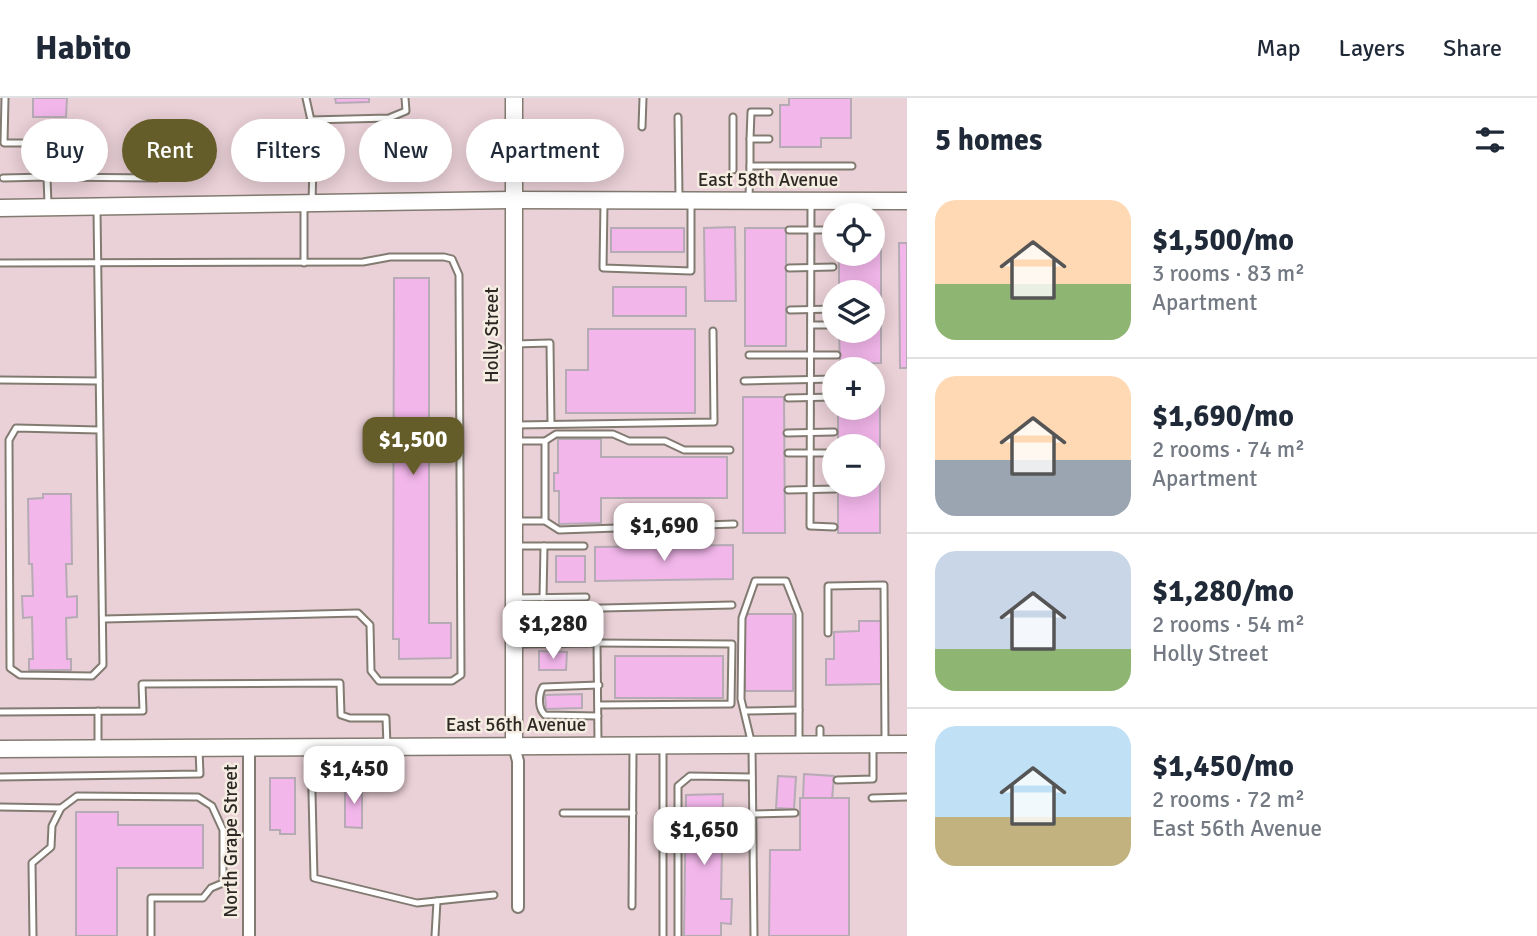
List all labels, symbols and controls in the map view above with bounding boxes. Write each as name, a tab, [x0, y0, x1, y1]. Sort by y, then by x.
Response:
text: Habito	[35, 28, 131, 69]
text: Map	[1256, 33, 1301, 63]
text: Layers	[1339, 33, 1405, 63]
text: Share	[1443, 33, 1502, 63]
chip: Buy	[21, 119, 108, 182]
chip: Rent	[122, 119, 217, 182]
chip: Filters	[231, 119, 345, 182]
chip: New	[359, 119, 452, 182]
chip: Apartment	[466, 119, 624, 182]
icon: filters	[1471, 121, 1509, 159]
text: 5 homes	[935, 122, 1042, 159]
street label: East 58th Avenue	[698, 168, 838, 192]
map controls	[822, 203, 885, 497]
button: locate	[822, 203, 885, 266]
text: $1,500/mo	[1152, 222, 1294, 259]
icon: home	[991, 228, 1075, 312]
text: 3 rooms · 83 m²	[1152, 259, 1305, 288]
button: layers	[822, 280, 885, 343]
street label: Holly Street	[480, 287, 504, 383]
text: Apartment	[1152, 288, 1257, 317]
button: +	[822, 357, 885, 420]
text: $1,690/mo	[1152, 398, 1294, 435]
icon: home	[991, 404, 1075, 488]
pin: $1,500	[356, 418, 470, 477]
text: $1,500	[379, 425, 447, 454]
button: −	[822, 434, 885, 497]
text: 2 rooms · 74 m²	[1152, 435, 1305, 464]
text: Apartment	[1152, 464, 1257, 493]
pin: $1,690	[607, 504, 721, 563]
text: $1,690	[630, 511, 698, 540]
text: $1,280/mo	[1152, 573, 1294, 610]
icon: home	[991, 579, 1075, 663]
pin: $1,280	[496, 602, 610, 661]
text: $1,280	[519, 609, 587, 638]
text: 2 rooms · 54 m²	[1152, 610, 1305, 639]
text: Holly Street	[1152, 639, 1268, 668]
street label: East 56th Avenue	[446, 713, 586, 737]
pin: $1,450	[297, 746, 411, 806]
text: $1,450/mo	[1152, 748, 1294, 785]
text: $1,450	[320, 754, 388, 783]
icon: home	[991, 754, 1075, 838]
street label: North Grape Street	[219, 764, 243, 918]
text: 2 rooms · 72 m²	[1152, 785, 1305, 814]
pin: $1,650	[647, 808, 761, 867]
text: East 56th Avenue	[1152, 814, 1322, 843]
text: $1,650	[670, 815, 738, 844]

